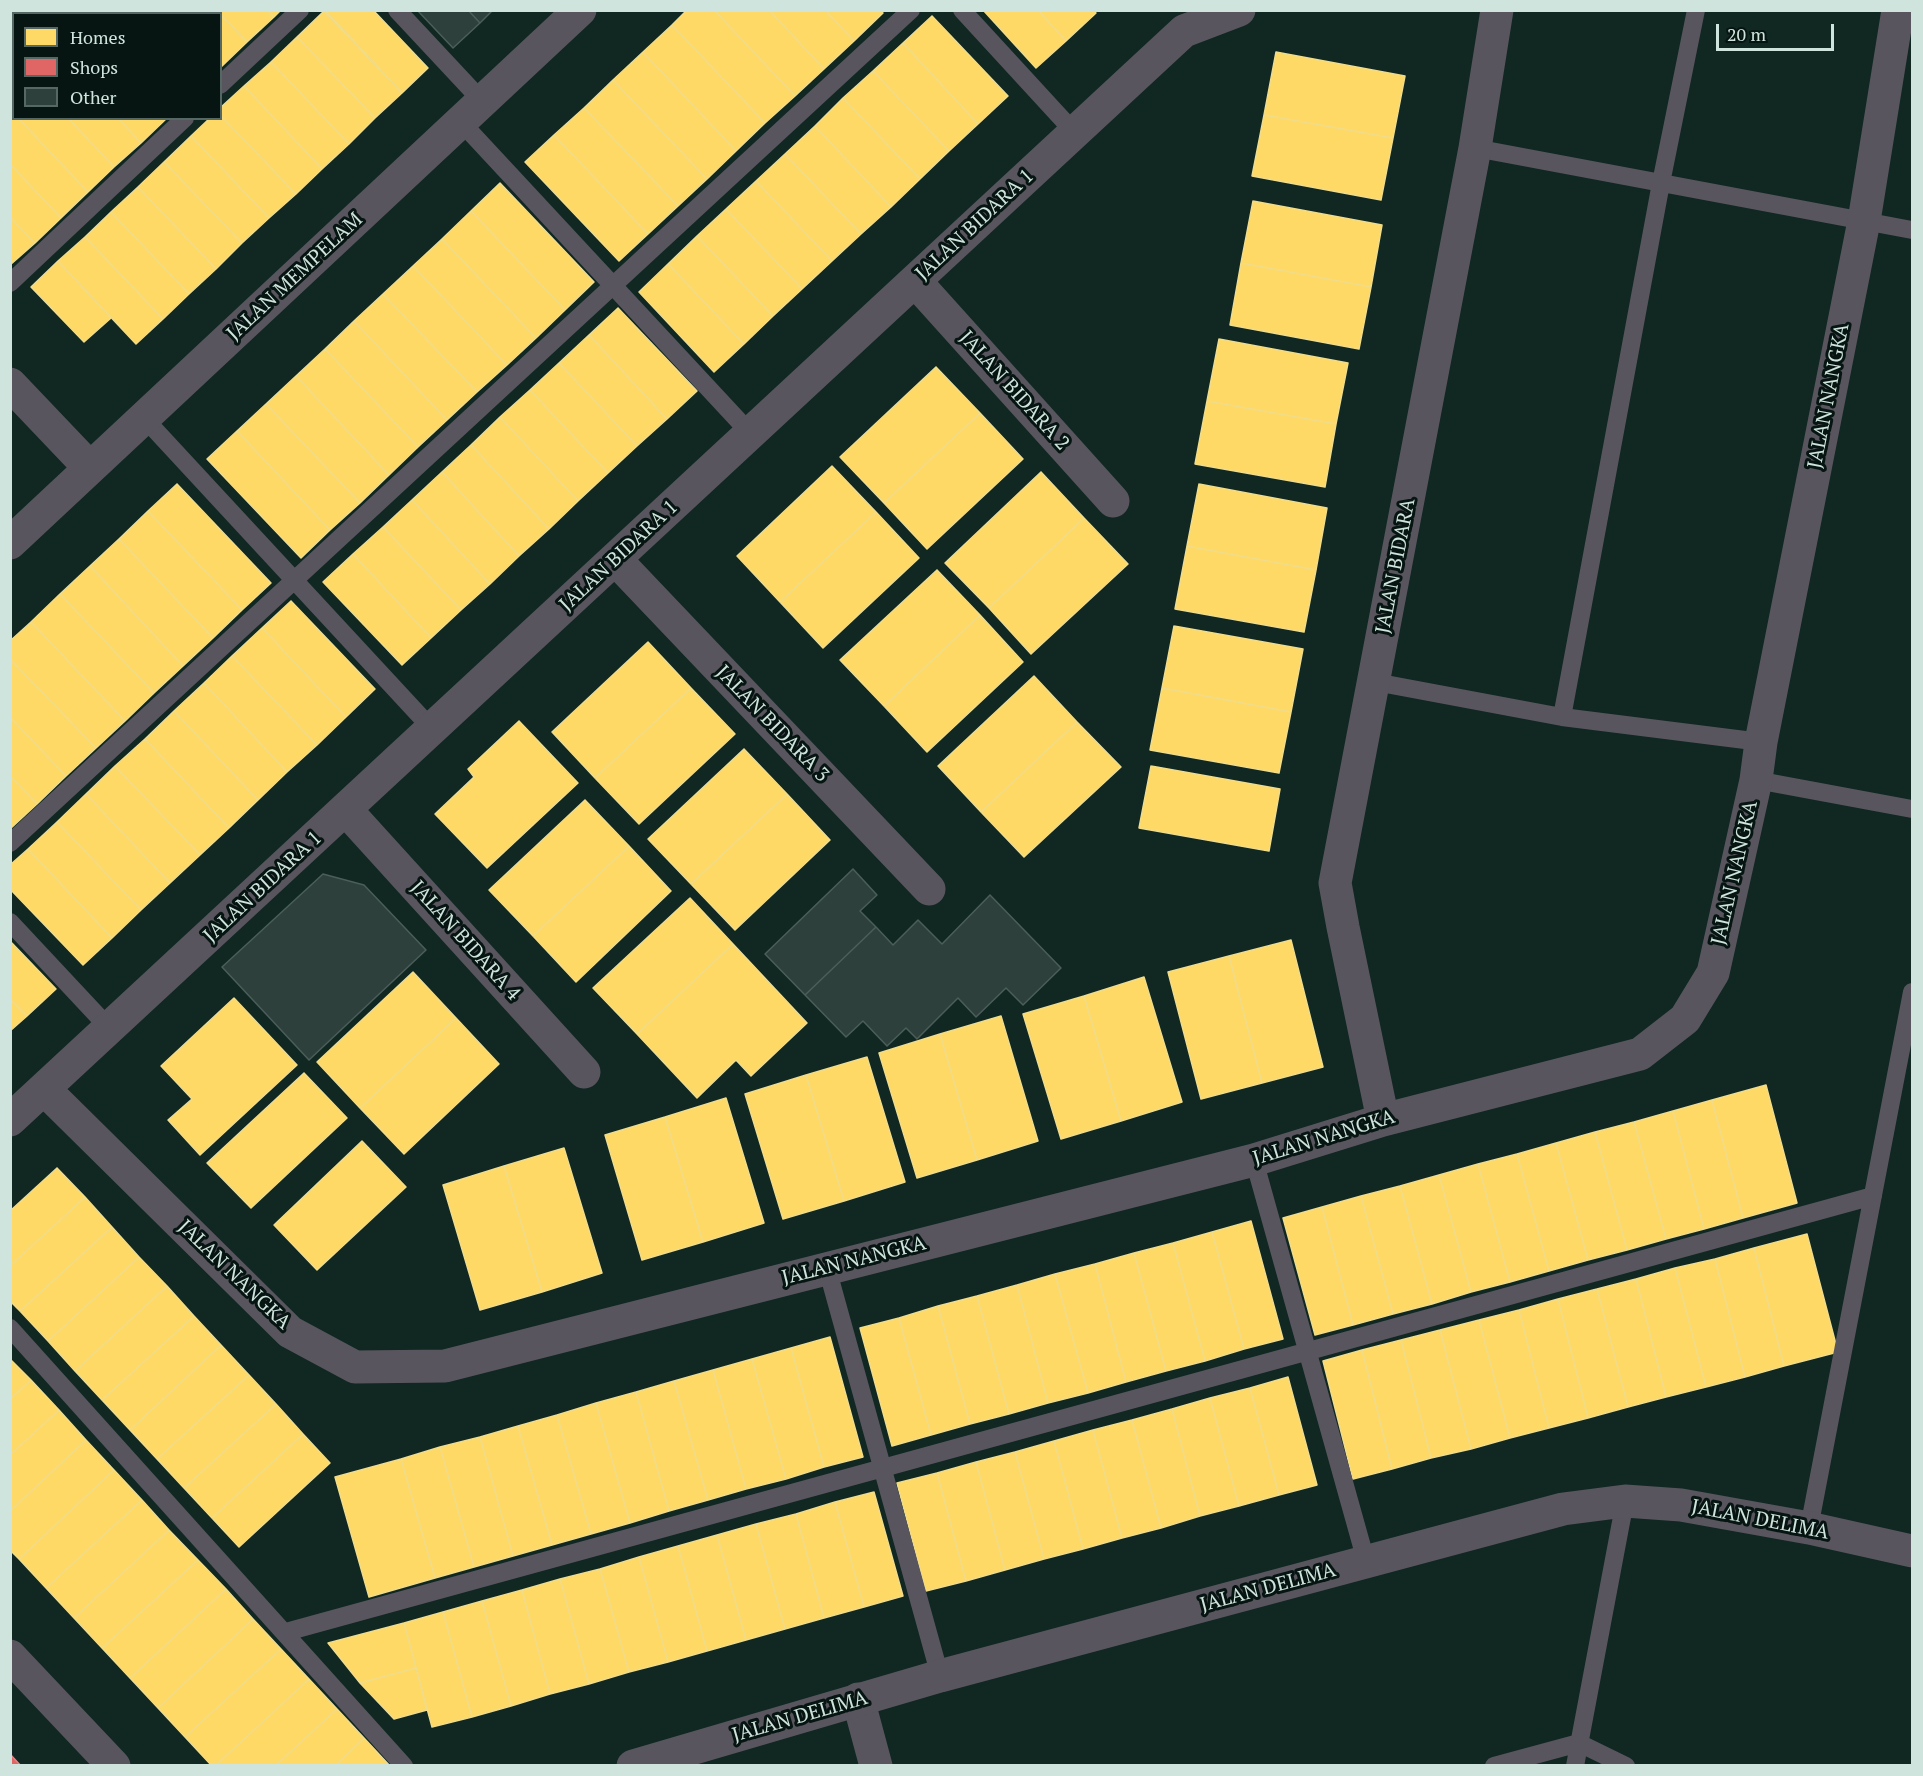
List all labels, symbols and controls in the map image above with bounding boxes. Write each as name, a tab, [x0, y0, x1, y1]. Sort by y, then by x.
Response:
legend	[12, 12, 222, 120]
scale bar	[1719, 12, 1838, 50]
text: 20 m	[1727, 22, 1766, 46]
text: Homes	[70, 25, 125, 49]
text: Shops	[70, 55, 118, 79]
text: Other	[70, 85, 117, 109]
street label: JALAN BIDARA 1	[911, 164, 1039, 286]
street label: JALAN MEMPELAM	[222, 208, 368, 346]
street label: JALAN NANGKA	[1803, 321, 1855, 471]
street label: JALAN BIDARA 2	[954, 326, 1074, 456]
street label: JALAN BIDARA 1	[555, 495, 683, 617]
street label: JALAN BIDARA	[1371, 496, 1421, 636]
street label: JALAN BIDARA 3	[710, 661, 834, 787]
street label: JALAN NANGKA	[1707, 798, 1763, 948]
street label: JALAN BIDARA 1	[199, 826, 327, 948]
street label: JALAN BIDARA 4	[405, 876, 525, 1006]
street label: JALAN NANGKA	[1250, 1105, 1398, 1171]
street label: JALAN NANGKA	[173, 1215, 295, 1335]
street label: JALAN NANGKA	[780, 1232, 928, 1290]
street label: JALAN DELIMA	[1689, 1495, 1831, 1545]
street label: JALAN DELIMA	[1198, 1558, 1338, 1618]
street label: JALAN DELIMA	[730, 1686, 870, 1748]

